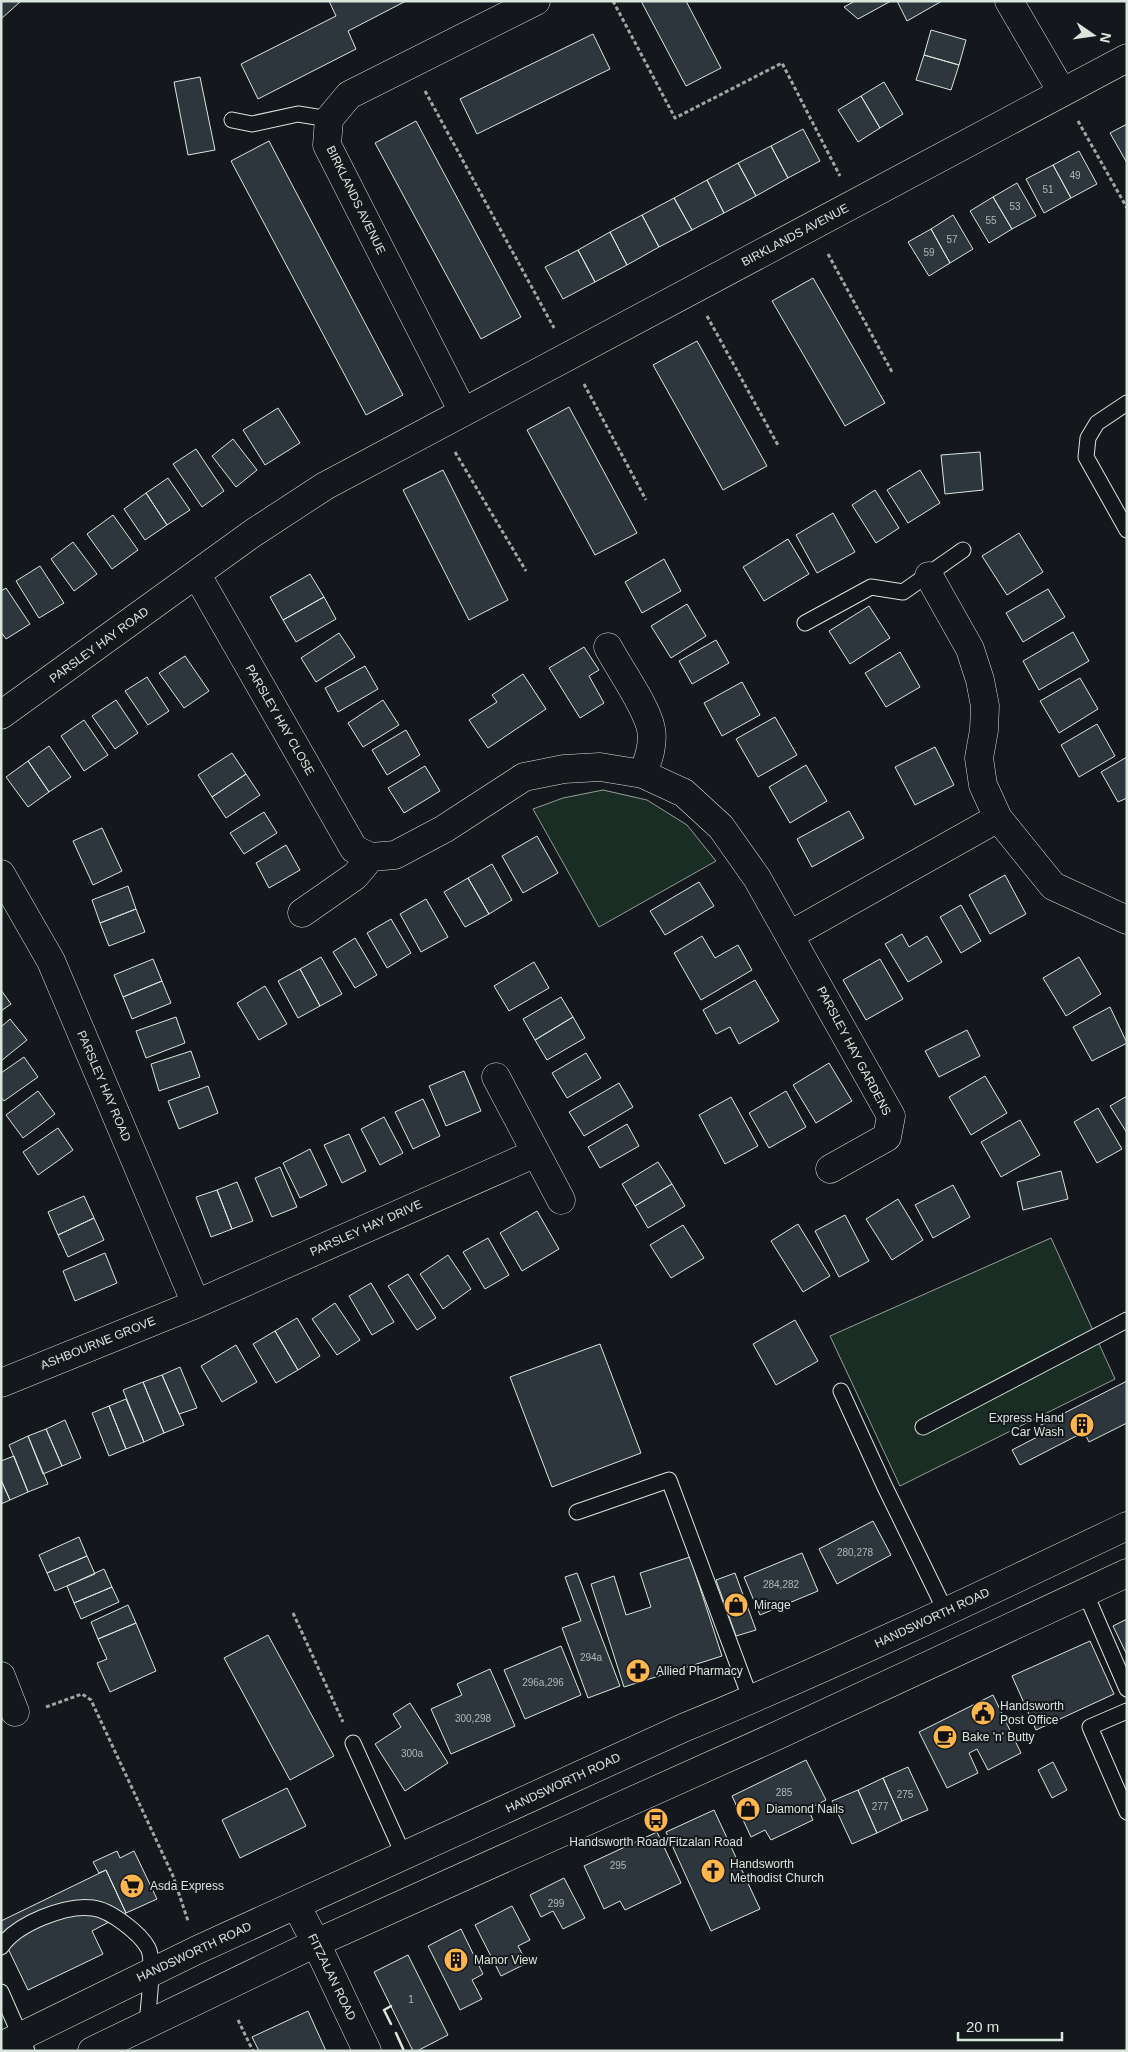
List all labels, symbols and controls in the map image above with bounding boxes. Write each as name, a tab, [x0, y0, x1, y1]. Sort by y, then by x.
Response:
north arrow	[1068, 10, 1118, 60]
text: N	[1097, 31, 1115, 45]
street label: BIRKLANDS AVENUE	[324, 143, 388, 257]
house number: 49	[1069, 170, 1081, 181]
house number: 51	[1042, 184, 1054, 195]
street label: BIRKLANDS AVENUE	[739, 201, 851, 269]
house number: 53	[1009, 201, 1021, 212]
house number: 55	[985, 215, 997, 226]
house number: 57	[946, 234, 958, 245]
house number: 59	[923, 247, 935, 258]
street label: PARSLEY HAY ROAD	[47, 604, 152, 686]
street label: PARSLEY HAY CLOSE	[243, 662, 317, 778]
street label: PARSLEY HAY GARDENS	[814, 984, 894, 1118]
street label: PARSLEY HAY ROAD	[74, 1028, 134, 1144]
street label: PARSLEY HAY DRIVE	[308, 1197, 424, 1259]
street label: ASHBOURNE GROVE	[38, 1314, 158, 1372]
place label: Express Hand Car Wash	[989, 1411, 1064, 1439]
building icon: Express Hand Car Wash	[1069, 1412, 1095, 1438]
house number: 280,278	[837, 1547, 874, 1558]
house number: 284,282	[763, 1579, 800, 1590]
street label: HANDSWORTH ROAD	[872, 1585, 992, 1651]
shop icon: Mirage	[723, 1592, 749, 1618]
place label: Mirage	[754, 1598, 791, 1612]
house number: 294a	[580, 1652, 603, 1663]
pharmacy icon: Allied Pharmacy	[625, 1658, 651, 1684]
place label: Allied Pharmacy	[656, 1664, 743, 1678]
house number: 296a,296	[522, 1677, 564, 1688]
place label: Handsworth Post Office	[1000, 1699, 1064, 1727]
public building icon: Handsworth Post Office	[970, 1700, 996, 1726]
house number: 300,298	[455, 1713, 492, 1724]
cafe icon: Bake 'n' Butty	[932, 1724, 958, 1750]
place label: Bake 'n' Butty	[962, 1730, 1035, 1744]
house number: 300a	[401, 1748, 424, 1759]
street label: HANDSWORTH ROAD	[503, 1750, 623, 1816]
house number: 285	[776, 1787, 793, 1798]
house number: 275	[897, 1789, 914, 1800]
shop icon: Diamond Nails	[735, 1796, 761, 1822]
house number: 277	[872, 1801, 889, 1812]
place label: Diamond Nails	[766, 1802, 844, 1816]
bus stop icon: Handsworth Road/Fitzalan Road	[643, 1807, 669, 1833]
place label: Handsworth Road/Fitzalan Road	[569, 1835, 743, 1849]
place label: Handsworth Methodist Church	[730, 1857, 824, 1885]
church icon: Handsworth Methodist Church	[700, 1858, 726, 1884]
house number: 295	[610, 1860, 627, 1871]
supermarket icon: Asda Express	[119, 1873, 145, 1899]
place label: Asda Express	[150, 1879, 224, 1893]
house number: 299	[548, 1898, 565, 1909]
street label: HANDSWORTH ROAD	[134, 1919, 254, 1985]
street label: FITZALAN ROAD	[305, 1931, 359, 2023]
building icon: Manor View	[443, 1947, 469, 1973]
place label: Manor View	[474, 1953, 537, 1967]
house number: 1	[408, 1994, 414, 2005]
scale bar	[958, 2010, 1062, 2042]
text: 20 m	[966, 2018, 999, 2035]

